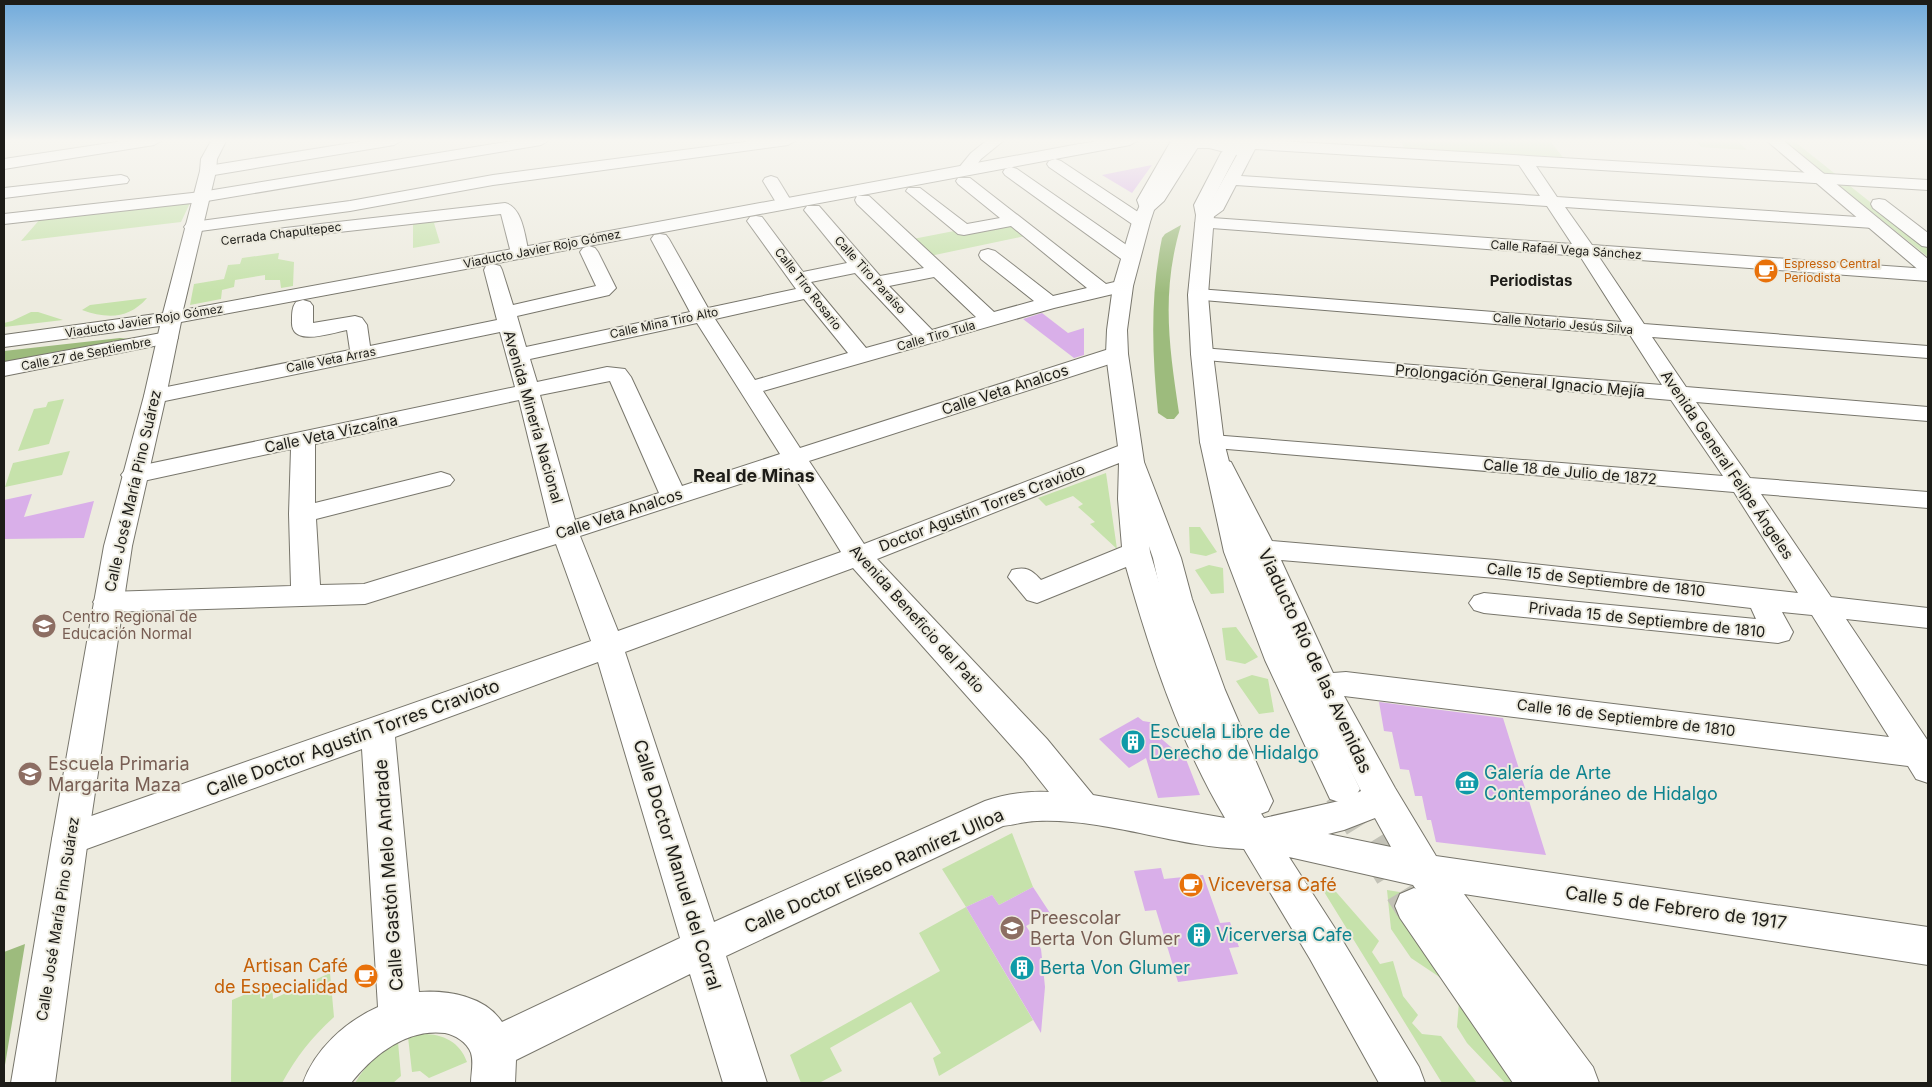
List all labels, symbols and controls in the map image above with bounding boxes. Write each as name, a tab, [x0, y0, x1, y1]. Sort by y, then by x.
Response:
street label: Cerrada Chapultepec	[220, 219, 342, 248]
street label: Viaducto Javier Rojo Gómez	[462, 226, 622, 271]
street label: Calle Tiro Paraíso	[832, 233, 909, 317]
street label: Calle Rafaél Vega Sánchez	[1490, 237, 1642, 262]
street label: Calle Tiro Rosario	[772, 245, 845, 333]
place label: Espresso Central Periodista	[1784, 256, 1880, 285]
cafe icon: Espresso Central Periodista	[1753, 258, 1779, 284]
district label: Periodistas	[1490, 271, 1572, 290]
street label: Viaducto Javier Rojo Gómez	[64, 301, 224, 340]
street label: Calle Mina Tiro Alto	[608, 304, 720, 341]
street label: Calle Notario Jesús Silva	[1492, 310, 1634, 337]
street label: Calle Tiro Tula	[895, 317, 977, 354]
street label: Avenida Minería Nacional	[500, 328, 567, 506]
street label: Calle 27 de Septiembre	[20, 334, 152, 373]
street label: Calle Veta Arras	[285, 343, 377, 376]
street label: Calle Veta Analcos	[939, 360, 1071, 419]
street label: Prolongación General Ignacio Mejía	[1394, 360, 1646, 401]
street label: Avenida General Felipe Ángeles	[1657, 367, 1798, 563]
street label: Calle José María Pino Suárez	[100, 388, 165, 594]
street label: Calle Veta Vizcaína	[263, 410, 399, 457]
street label: Calle 18 de Julio de 1872	[1482, 454, 1658, 489]
street label: Doctor Agustín Torres Cravioto	[876, 459, 1088, 556]
district label: Real de Minas	[693, 465, 815, 486]
street label: Calle Veta Analcos	[553, 484, 685, 543]
street label: Avenida Beneficio del Patio	[846, 541, 989, 697]
street label: Viaducto Río de las Avenidas	[1254, 545, 1377, 776]
street label: Calle 15 de Septiembre de 1810	[1486, 559, 1706, 600]
street label: Privada 15 de Septiembre de 1810	[1528, 598, 1766, 641]
place label: Centro Regional de Educación Normal	[62, 607, 197, 643]
school or university icon: Centro Regional de Educación Normal	[31, 613, 57, 639]
street label: Calle Doctor Agustín Torres Cravioto	[203, 675, 502, 801]
street label: Calle 16 de Septiembre de 1810	[1516, 695, 1736, 740]
place label: Escuela Libre de Derecho de Hidalgo	[1150, 721, 1319, 763]
building icon: Escuela Libre de Derecho de Hidalgo	[1120, 729, 1146, 755]
street label: Calle Doctor Manuel del Corral	[629, 737, 726, 993]
place label: Escuela Primaria Margarita Maza	[48, 753, 190, 795]
street label: Calle Gastón Melo Andrade	[370, 758, 407, 992]
school or university icon: Escuela Primaria Margarita Maza	[17, 761, 43, 787]
place label: Galería de Arte Contemporáneo de Hidalgo	[1484, 762, 1718, 804]
museum icon: Galería de Arte Contemporáneo de Hidalgo	[1454, 770, 1480, 796]
street label: Calle Doctor Elíseo Ramírez Ulloa	[741, 804, 1007, 937]
street label: Calle José María Pino Suárez	[32, 815, 83, 1022]
cafe icon: Viceversa Café	[1178, 872, 1204, 898]
place label: Viceversa Café	[1208, 874, 1337, 895]
street label: Calle 5 de Febrero de 1917	[1564, 882, 1788, 933]
place label: Preescolar Berta Von Glumer	[1030, 907, 1180, 949]
school or university icon: Preescolar Berta Von Glumer	[999, 915, 1025, 941]
building icon: Vicerversa Cafe	[1186, 922, 1212, 948]
place label: Vicerversa Cafe	[1216, 924, 1352, 945]
place label: Artisan Café de Especialidad	[214, 955, 348, 997]
building icon: Berta Von Glumer	[1009, 955, 1035, 981]
place label: Berta Von Glumer	[1040, 957, 1190, 978]
cafe icon: Artisan Café de Especialidad	[353, 963, 379, 989]

